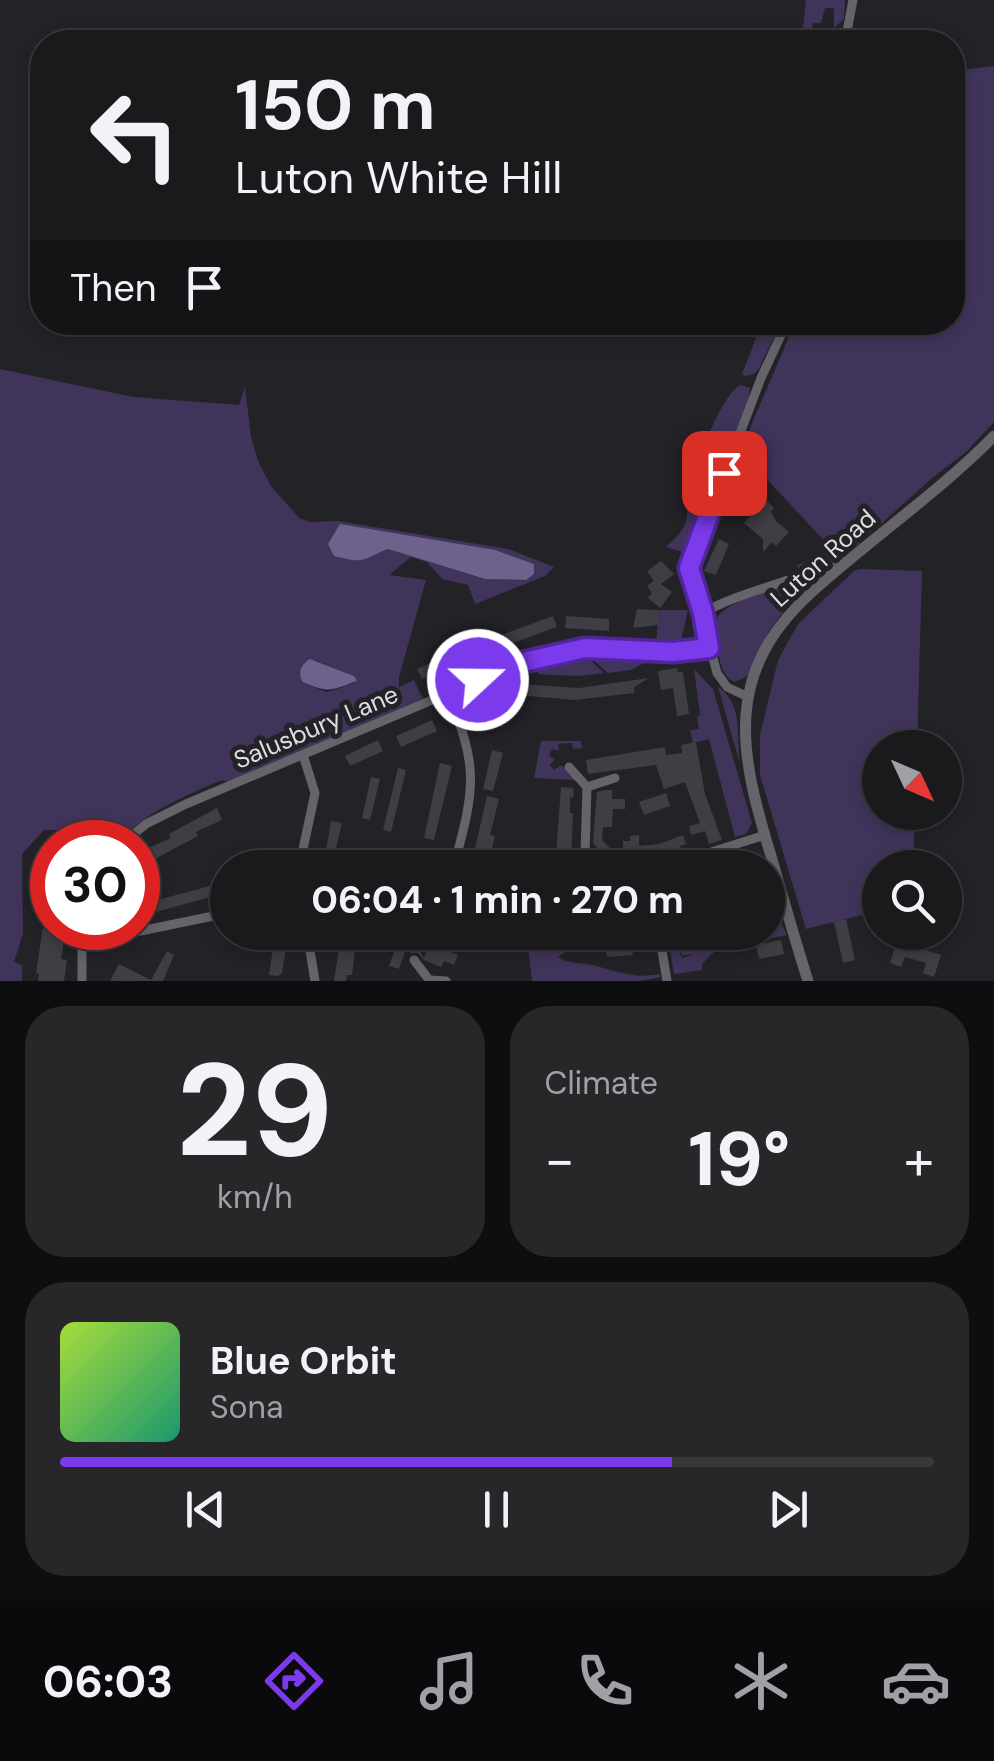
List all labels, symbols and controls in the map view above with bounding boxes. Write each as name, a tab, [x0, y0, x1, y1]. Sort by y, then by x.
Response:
text: 150 m	[235, 60, 436, 151]
icon: left	[70, 70, 200, 200]
text: Luton White Hill	[235, 148, 562, 207]
icon: arrive	[177, 260, 232, 315]
text: Then	[70, 263, 157, 313]
pin	[682, 431, 767, 516]
icon: arrive	[697, 446, 752, 501]
street label: Luton Road	[763, 502, 883, 614]
position arrow	[426, 628, 530, 732]
street label: Salusbury Lane	[229, 677, 403, 777]
north arrow	[862, 730, 962, 830]
map controls	[862, 730, 962, 950]
speed limit sign: 30	[30, 820, 160, 950]
button: search	[862, 850, 962, 950]
text: 06:04 · 1 min · 270 m	[311, 875, 684, 925]
text: 29	[176, 1026, 333, 1195]
text: Climate	[545, 1062, 658, 1104]
text: 19°	[688, 1111, 790, 1208]
text: −	[545, 1124, 575, 1196]
text: +	[904, 1124, 934, 1196]
text: km/h	[217, 1176, 293, 1218]
text: Blue Orbit	[210, 1336, 397, 1386]
text: Sona	[210, 1386, 283, 1428]
icon: previous	[178, 1482, 233, 1537]
icon: pause	[469, 1482, 524, 1537]
icon: next	[761, 1482, 816, 1537]
icon: directions	[259, 1646, 329, 1716]
icon: music	[414, 1646, 484, 1716]
icon: phone	[570, 1646, 640, 1716]
icon: climate	[726, 1646, 796, 1716]
icon: car	[881, 1646, 951, 1716]
text: 06:03	[43, 1652, 173, 1711]

